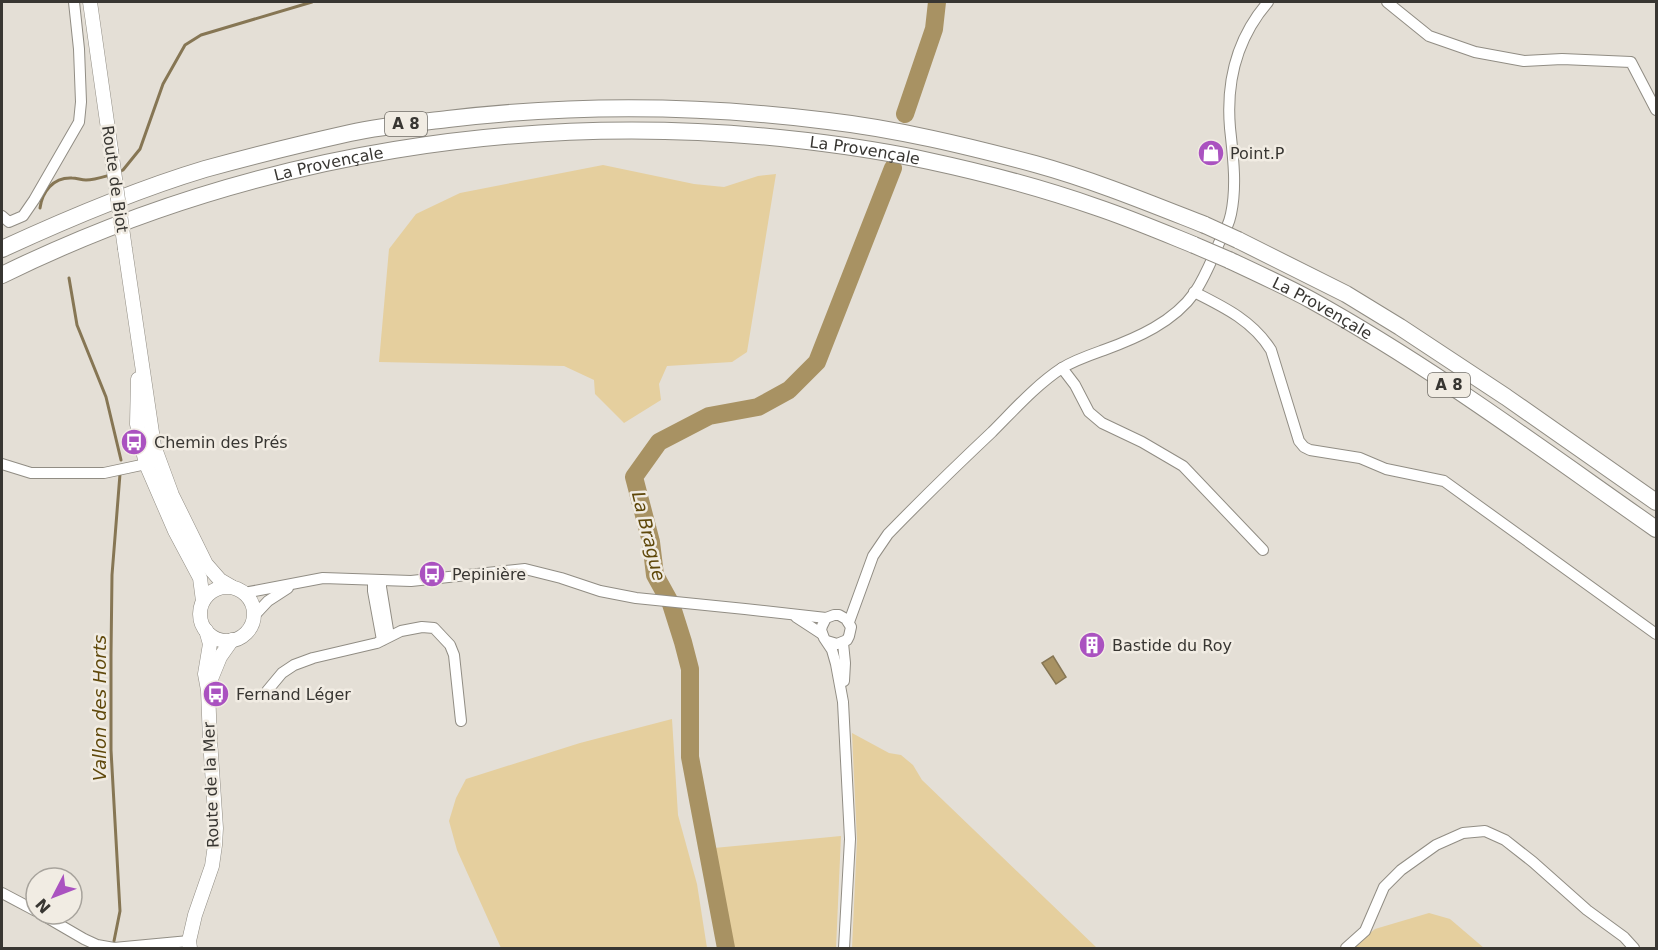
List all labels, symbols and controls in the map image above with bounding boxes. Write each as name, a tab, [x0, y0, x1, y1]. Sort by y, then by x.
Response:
road number: A 8	[385, 112, 427, 136]
street label: Route de Biot	[98, 124, 132, 234]
street label: La Provençale	[809, 132, 922, 168]
shop icon: Point.P	[1196, 138, 1226, 168]
street label: La Provençale	[272, 142, 385, 184]
place label: Point.P	[1230, 144, 1285, 163]
street label: La Provençale	[1269, 272, 1376, 343]
road number: A 8	[1428, 373, 1470, 397]
bus stop icon: Chemin des Prés	[119, 427, 149, 457]
place label: Chemin des Prés	[154, 433, 288, 452]
water label: La Brague	[628, 489, 670, 583]
bus stop icon: Pepinière	[417, 559, 447, 589]
place label: Pepinière	[452, 565, 526, 584]
building icon: Bastide du Roy	[1077, 630, 1107, 660]
water label: Vallon des Horts	[89, 635, 110, 781]
place label: Bastide du Roy	[1112, 636, 1232, 655]
bus stop icon: Fernand Léger	[201, 679, 231, 709]
place label: Fernand Léger	[236, 685, 351, 704]
street label: Route de la Mer	[199, 721, 223, 848]
north arrow	[24, 866, 84, 926]
text: N	[32, 894, 55, 917]

